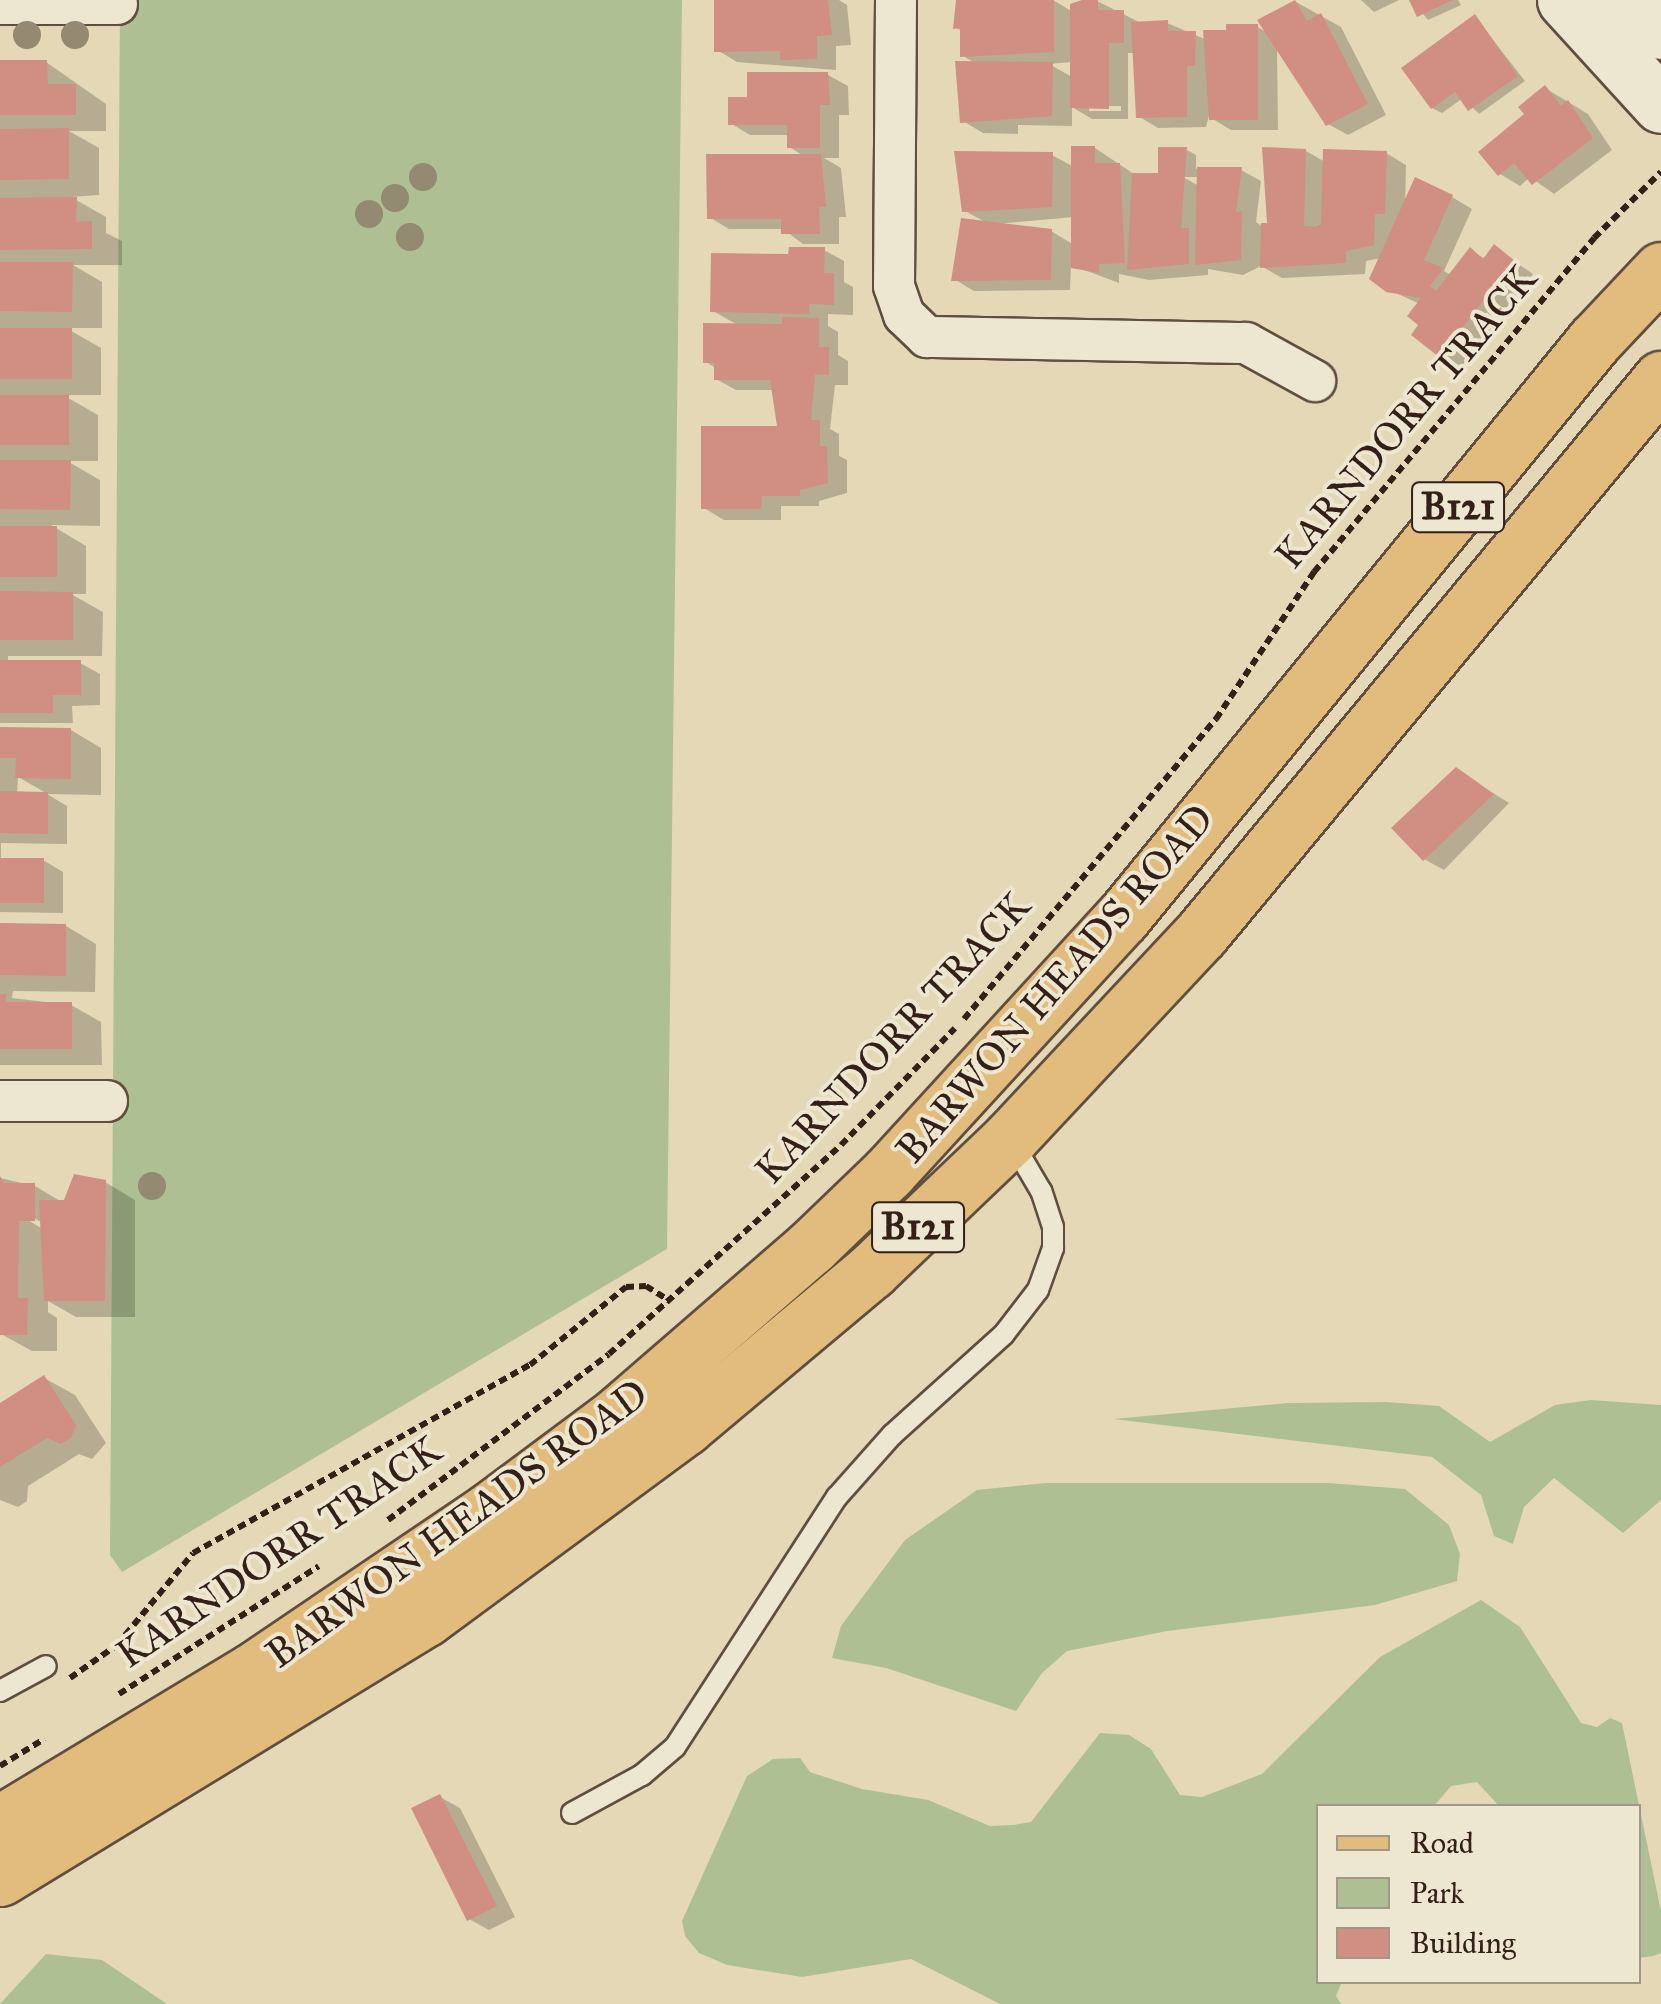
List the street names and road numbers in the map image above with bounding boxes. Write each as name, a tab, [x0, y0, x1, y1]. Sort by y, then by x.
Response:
street label: KARNDORR TRACK	[1265, 256, 1547, 578]
road number: B121	[1410, 474, 1506, 540]
street label: BARWON HEADS ROAD	[886, 795, 1224, 1173]
street label: KARNDORR TRACK	[745, 882, 1041, 1194]
road number: B121	[870, 1194, 966, 1260]
street label: BARWON HEADS ROAD	[257, 1370, 657, 1678]
street label: KARNDORR TRACK	[108, 1426, 450, 1678]

